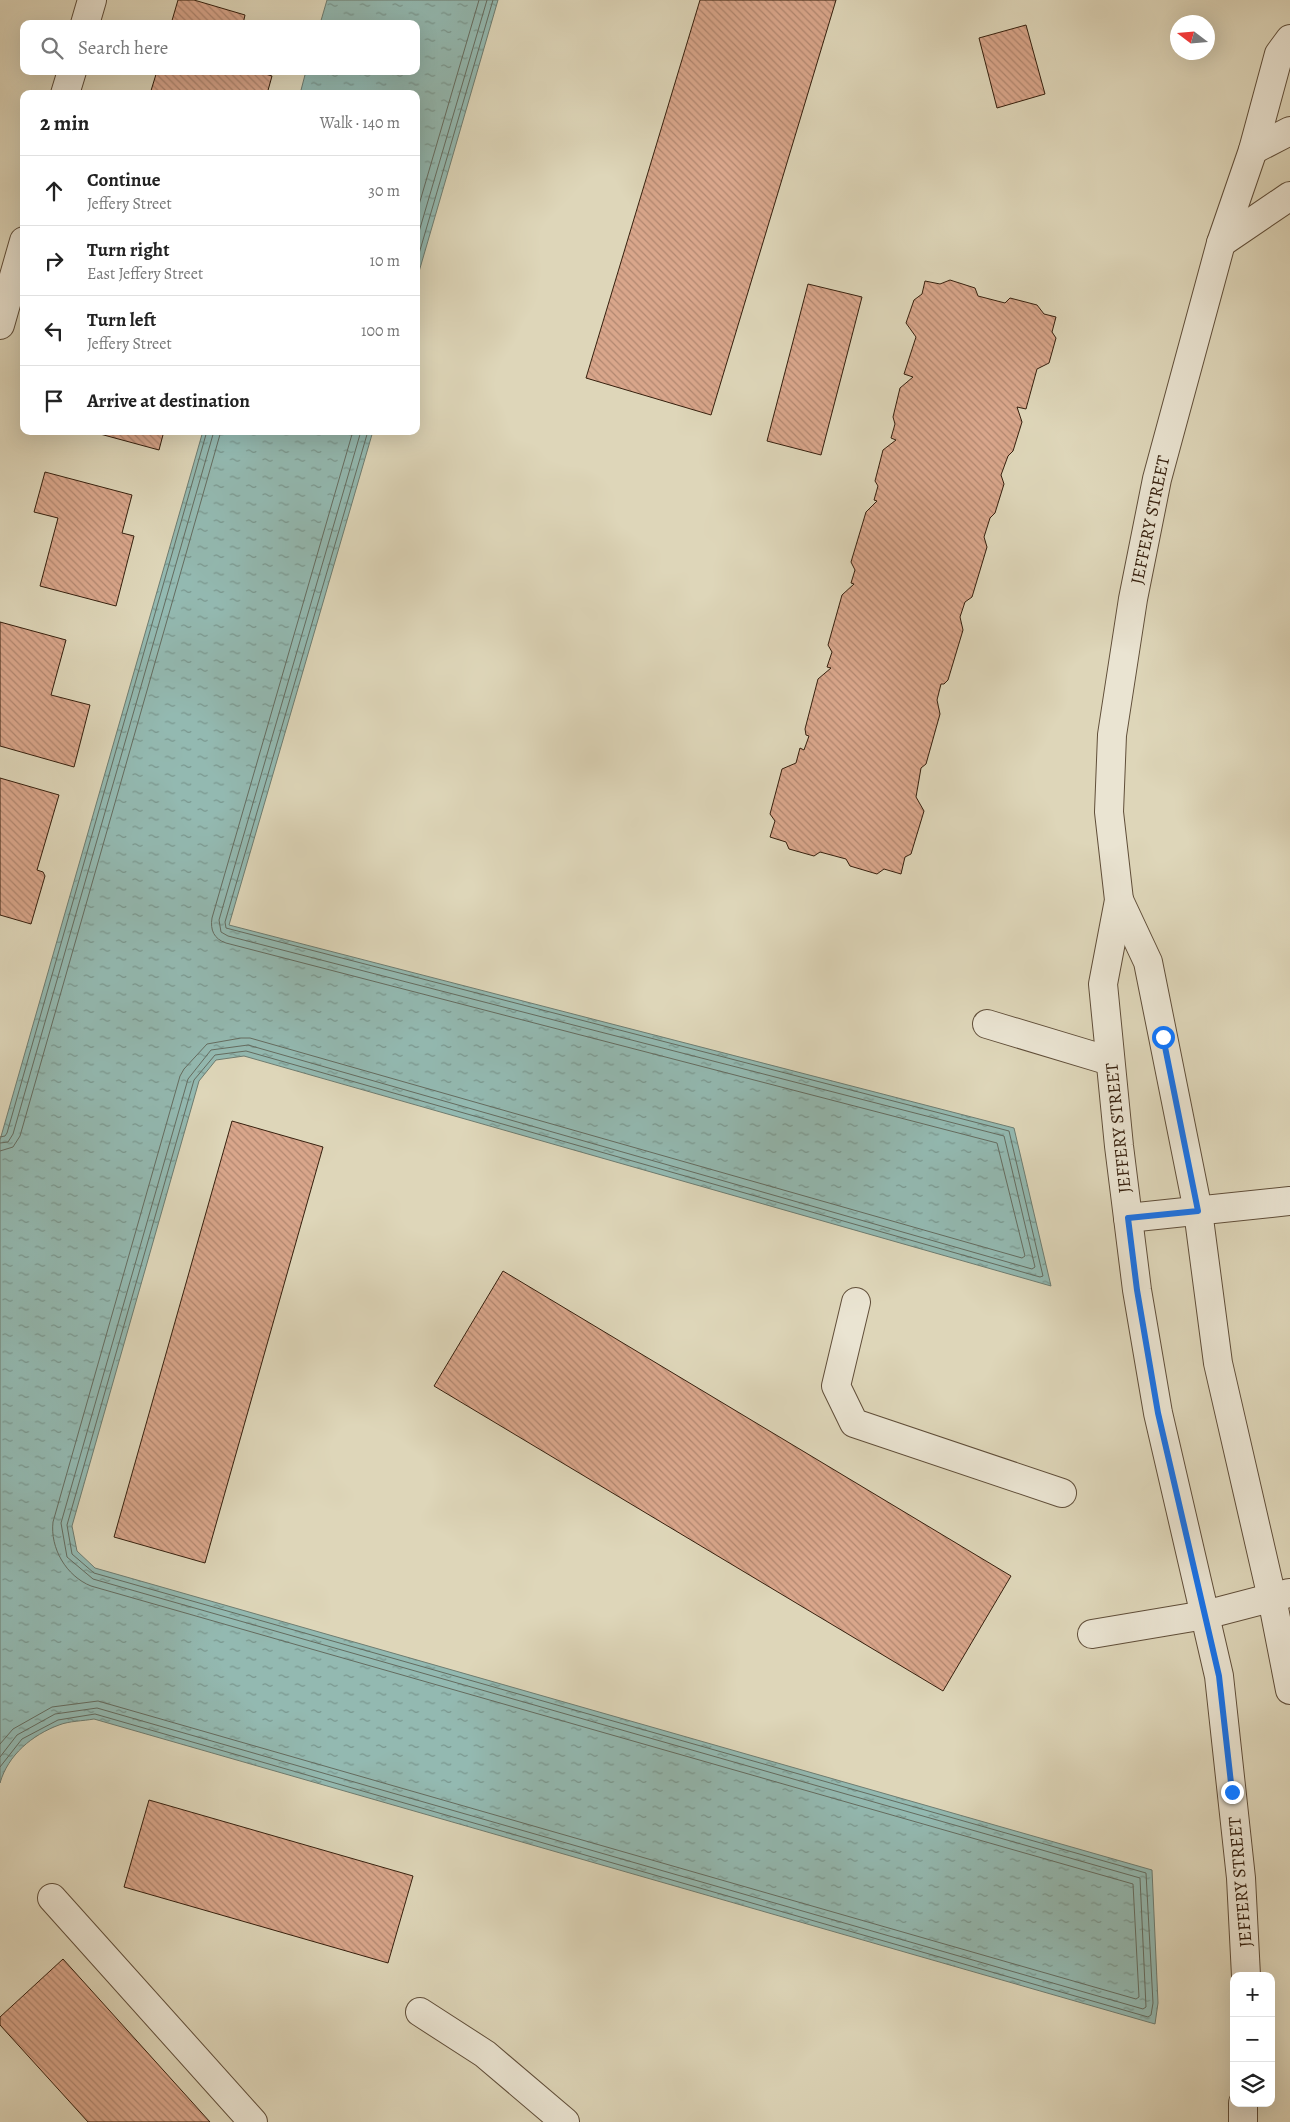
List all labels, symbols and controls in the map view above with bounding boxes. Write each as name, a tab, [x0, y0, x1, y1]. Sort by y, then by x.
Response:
north arrow	[1170, 15, 1215, 60]
search box	[20, 20, 420, 75]
icon: search	[38, 34, 66, 62]
text: Search here	[78, 35, 168, 61]
text: 2 min	[40, 109, 89, 137]
text: Walk · 140 m	[320, 112, 400, 134]
text: Continue	[87, 167, 161, 193]
icon: ahead	[40, 177, 68, 205]
text: 30 m	[368, 180, 400, 202]
text: Jeffery Street	[87, 193, 172, 215]
text: Turn right	[87, 237, 169, 263]
icon: right	[40, 247, 68, 275]
text: 10 m	[370, 250, 400, 272]
text: East Jeffery Street	[87, 263, 203, 285]
text: Turn left	[87, 307, 156, 333]
icon: left	[40, 317, 68, 345]
text: 100 m	[361, 320, 400, 342]
text: Jeffery Street	[87, 333, 172, 355]
icon: arrive	[40, 387, 68, 415]
text: Arrive at destination	[87, 388, 250, 414]
street label: JEFFERY STREET	[1125, 453, 1175, 587]
route start	[1152, 1026, 1175, 1049]
street label: JEFFERY STREET	[1099, 1061, 1137, 1194]
route end	[1221, 1781, 1244, 1804]
street label: JEFFERY STREET	[1222, 1815, 1258, 1948]
map controls	[1230, 1972, 1275, 2107]
button: +	[1230, 1972, 1275, 2017]
button: −	[1230, 2017, 1275, 2062]
button: layers	[1230, 2062, 1275, 2107]

